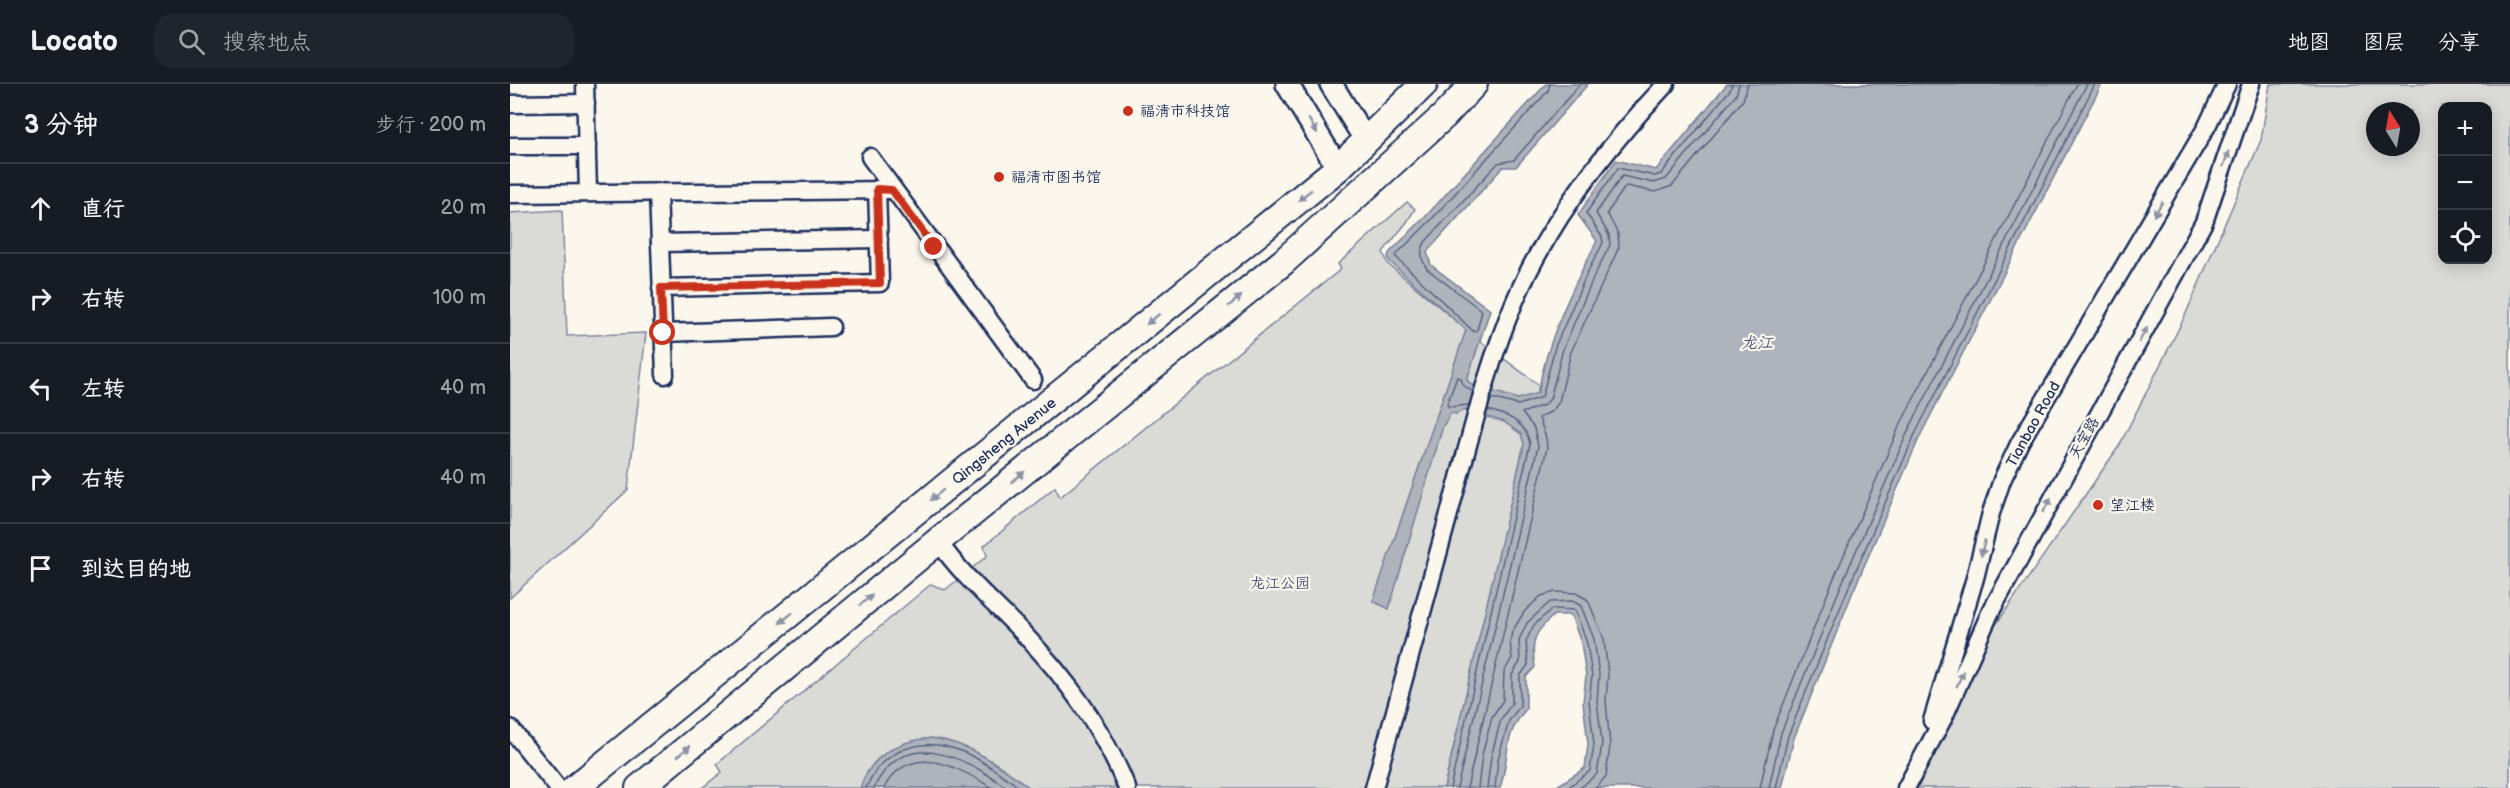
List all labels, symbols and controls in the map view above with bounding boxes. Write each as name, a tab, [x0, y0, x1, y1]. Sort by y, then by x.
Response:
search box	[154, 14, 574, 68]
text: Locato	[30, 25, 118, 58]
icon: search	[175, 25, 208, 58]
text: 搜索地点	[223, 29, 311, 56]
text: 地图	[2288, 30, 2330, 55]
text: 图层	[2363, 30, 2405, 55]
text: 分享	[2438, 30, 2480, 55]
place label: 福清市科技馆	[1140, 102, 1230, 121]
north arrow	[2366, 102, 2420, 156]
map controls	[2438, 102, 2492, 264]
button: +	[2438, 102, 2492, 156]
marker: 福清市科技馆	[1121, 104, 1135, 118]
text: 3 分钟	[24, 110, 98, 141]
text: 步行 · 200 m	[376, 113, 486, 137]
one-way arrow	[1307, 118, 1318, 134]
one-way arrow	[2221, 150, 2231, 168]
button: −	[2438, 156, 2492, 210]
place label: 福清市图书馆	[1011, 168, 1101, 187]
marker: 福清市图书馆	[992, 170, 1006, 184]
one-way arrow	[1297, 189, 1312, 201]
icon: ahead	[24, 192, 57, 225]
text: 直行	[81, 196, 125, 223]
text: 20 m	[441, 196, 486, 220]
one-way arrow	[2153, 201, 2164, 217]
button: locate	[2438, 210, 2492, 264]
route end	[920, 233, 946, 259]
icon: right	[24, 282, 57, 315]
text: 右转	[81, 286, 125, 313]
text: 100 m	[433, 286, 486, 310]
one-way arrow	[1227, 295, 1243, 308]
one-way arrow	[1146, 312, 1161, 324]
route start	[649, 319, 675, 345]
one-way arrow	[2138, 326, 2148, 343]
water label: 龙江	[1741, 334, 1774, 353]
icon: left	[24, 372, 57, 405]
text: 左转	[81, 376, 125, 403]
text: 40 m	[440, 376, 486, 400]
street label: Tianbao Road	[2002, 378, 2065, 470]
street label: Qingsheng Avenue	[948, 394, 1060, 489]
street label: 天宝路	[2065, 414, 2104, 463]
icon: right	[24, 462, 57, 495]
text: 右转	[81, 466, 125, 493]
text: 40 m	[440, 466, 486, 490]
one-way arrow	[1010, 471, 1025, 483]
one-way arrow	[930, 488, 945, 501]
one-way arrow	[2042, 496, 2052, 513]
place label: 望江楼	[2110, 496, 2155, 515]
marker: 望江楼	[2091, 498, 2105, 512]
one-way arrow	[1977, 539, 1987, 557]
icon: arrive	[24, 552, 57, 585]
text: 到达目的地	[81, 556, 191, 583]
park label: 龙江公园	[1250, 574, 1310, 593]
one-way arrow	[859, 594, 874, 607]
one-way arrow	[778, 611, 794, 624]
one-way arrow	[1956, 671, 1965, 688]
one-way arrow	[676, 744, 692, 757]

